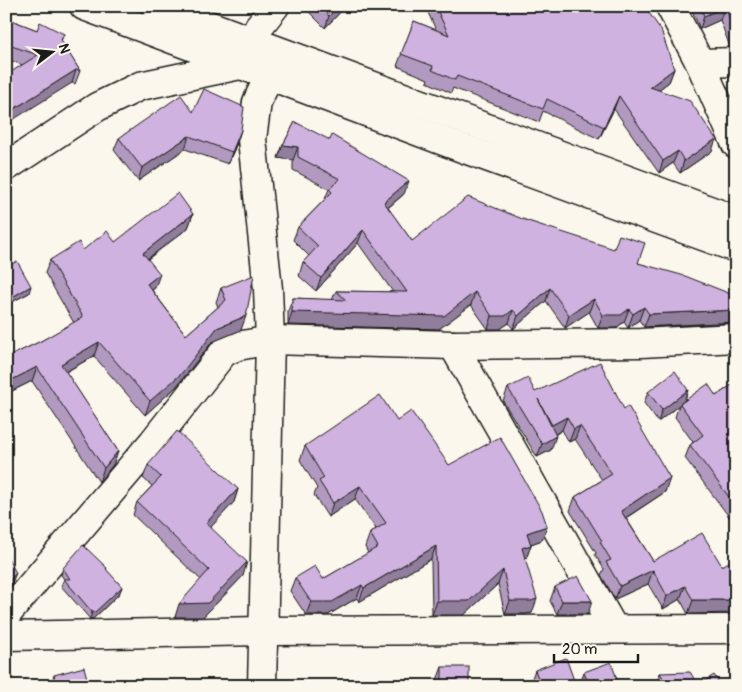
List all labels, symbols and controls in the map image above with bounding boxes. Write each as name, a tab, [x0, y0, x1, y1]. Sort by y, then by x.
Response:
north arrow	[28, 28, 78, 78]
text: N	[55, 42, 73, 55]
scale bar	[554, 632, 638, 664]
text: 20 m	[562, 640, 597, 659]

